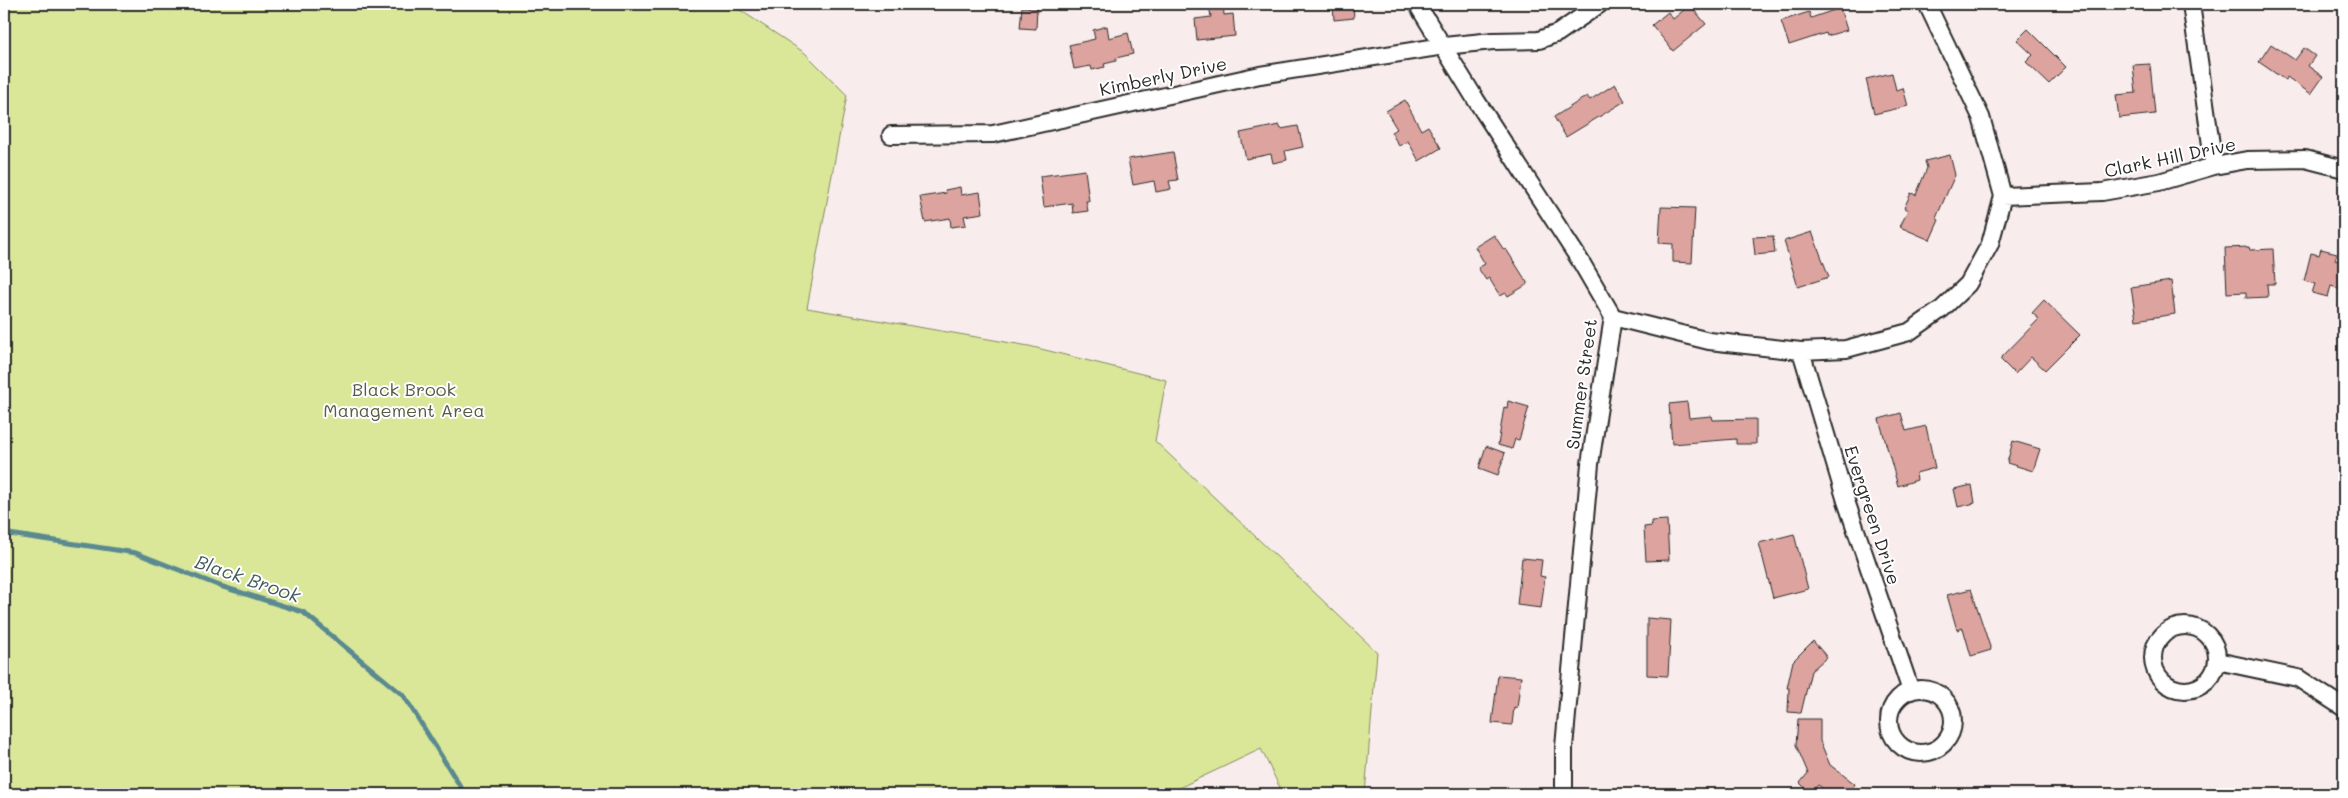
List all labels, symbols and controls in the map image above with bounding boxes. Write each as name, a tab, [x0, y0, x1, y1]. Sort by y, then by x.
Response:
street label: Kimberly Drive	[1097, 51, 1229, 101]
street label: Clark Hill Drive	[2102, 131, 2238, 183]
street label: Summer Street	[1560, 317, 1602, 451]
park label: Black Brook Management Area	[323, 377, 485, 422]
street label: Evergreen Drive	[1839, 442, 1907, 588]
water label: Black Brook	[192, 548, 305, 608]

